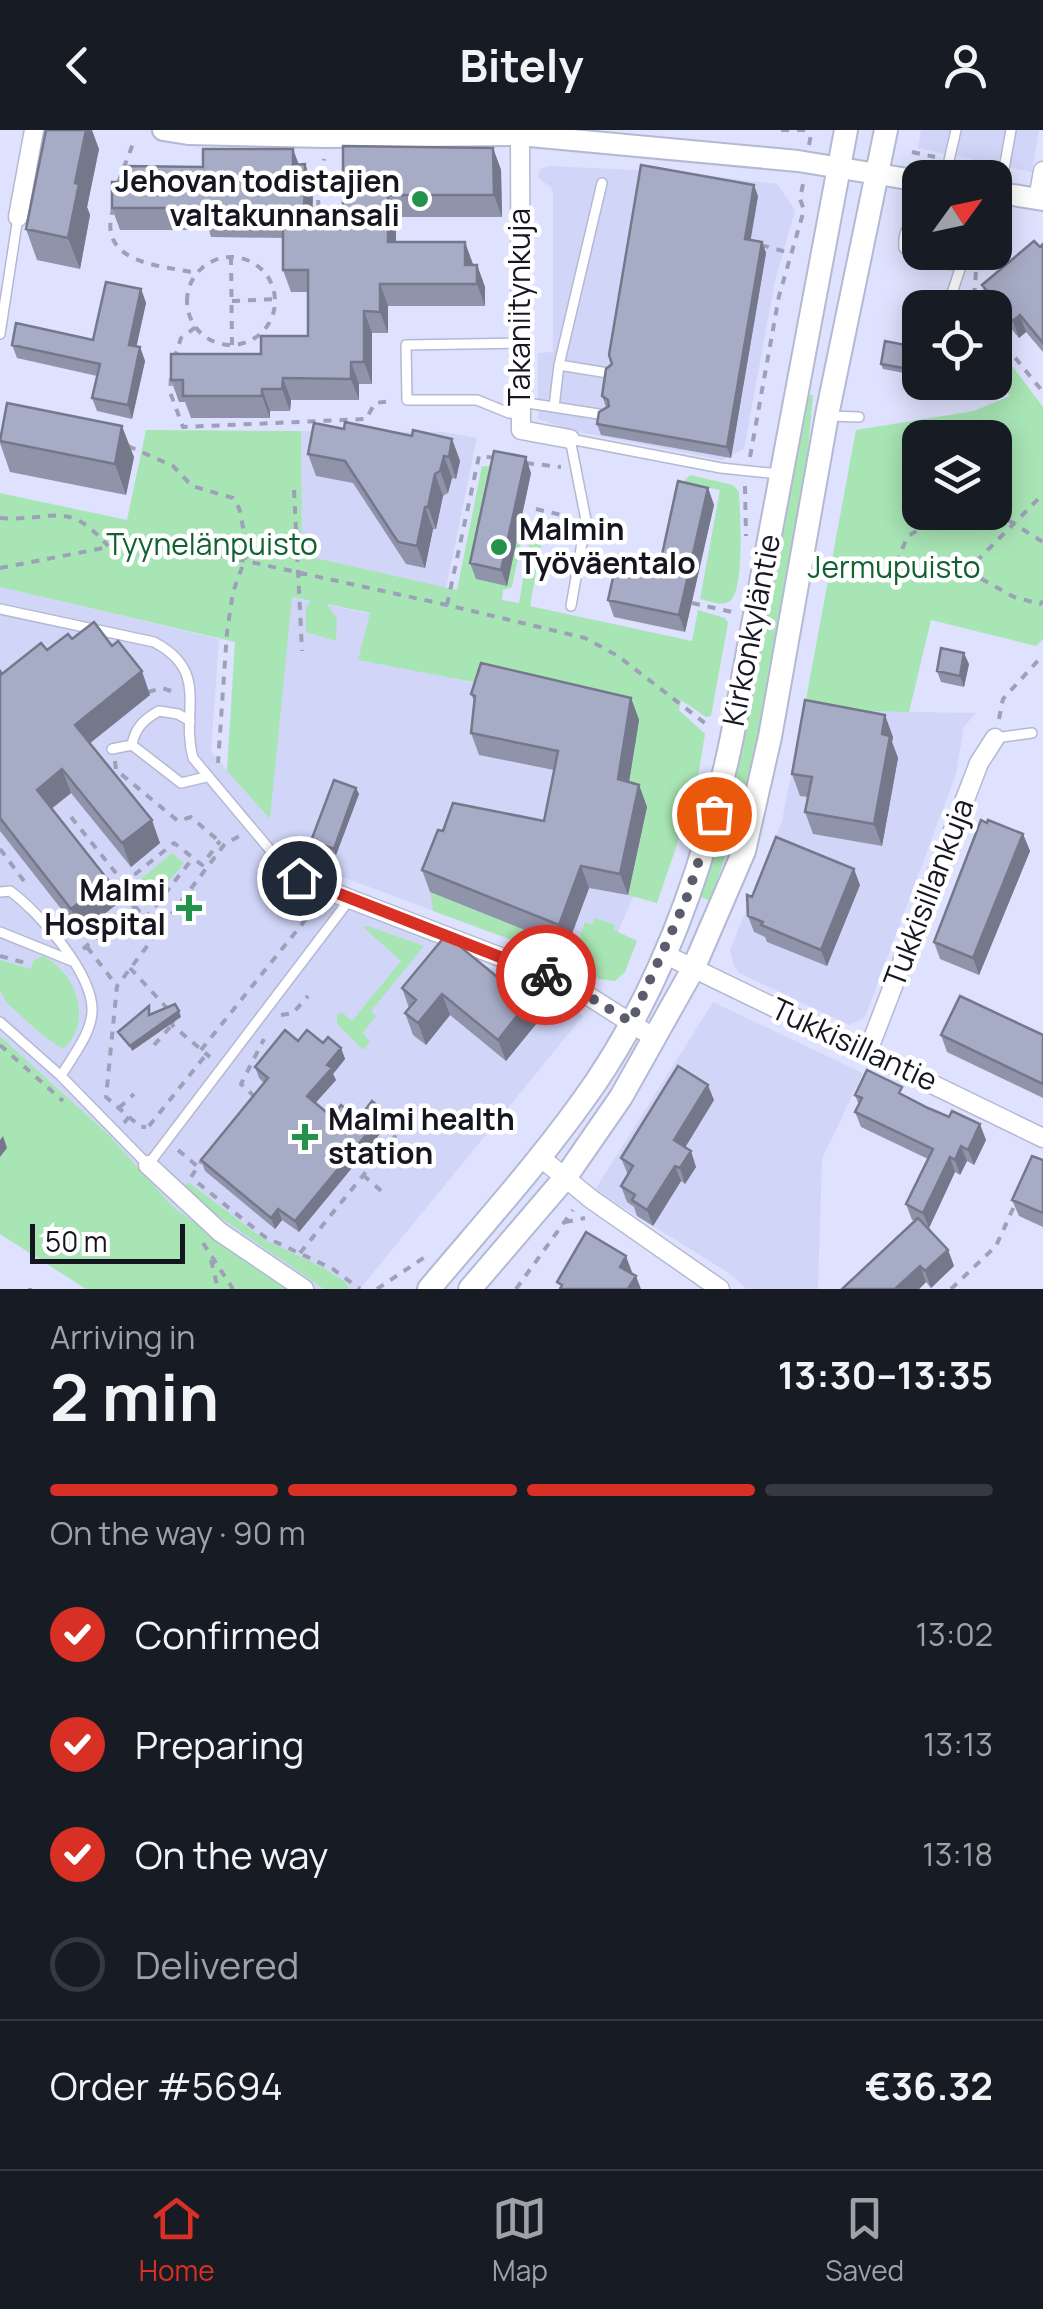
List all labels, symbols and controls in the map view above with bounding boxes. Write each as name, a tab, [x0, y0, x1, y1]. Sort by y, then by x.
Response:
text: Bitely	[459, 34, 584, 96]
icon: back	[50, 38, 105, 93]
icon: person	[938, 38, 993, 93]
place label: Jehovan todistajien valtakunnansali	[115, 160, 400, 235]
north arrow	[902, 160, 1012, 270]
map controls	[902, 160, 1012, 530]
marker: Jehovan todistajien valtakunnansali	[409, 188, 431, 210]
street label: Takaniitynkuja	[498, 208, 539, 406]
button: locate	[902, 290, 1012, 400]
button: layers	[902, 420, 1012, 530]
place label: Malmin Työväentalo	[519, 508, 696, 583]
park label: Tyynelänpuisto	[106, 523, 318, 564]
street label: Kirkonkyläntie	[712, 530, 789, 729]
marker: Malmin Työväentalo	[488, 536, 510, 558]
park label: Jermupuisto	[807, 546, 981, 587]
pin	[672, 772, 757, 857]
icon: bag	[687, 787, 742, 842]
street label: Tukkisillankuja	[873, 792, 982, 993]
pin	[257, 836, 342, 921]
icon: home	[272, 851, 327, 906]
place label: Malmi Hospital	[44, 869, 166, 944]
marker: Malmi Hospital	[176, 895, 202, 921]
courier	[496, 925, 596, 1025]
icon: bike	[519, 948, 574, 1003]
street label: Tukkisillantie	[765, 987, 944, 1100]
place label: Malmi health station	[328, 1098, 515, 1173]
marker: Malmi health station	[292, 1124, 318, 1150]
scale bar	[30, 1219, 185, 1264]
text: 50 m	[45, 1222, 108, 1260]
text: Arriving in	[50, 1315, 195, 1359]
text: 13:30–13:35	[778, 1348, 993, 1400]
text: 2 min	[50, 1352, 219, 1441]
text: On the way · 90 m	[50, 1511, 306, 1555]
icon: check	[50, 1607, 105, 1662]
text: Confirmed	[135, 1608, 321, 1660]
text: 13:02	[915, 1612, 993, 1656]
icon: check	[50, 1717, 105, 1772]
text: Preparing	[135, 1718, 304, 1770]
text: 13:13	[923, 1722, 993, 1766]
icon: check	[50, 1827, 105, 1882]
text: On the way	[135, 1828, 328, 1880]
text: 13:18	[922, 1832, 993, 1876]
text: Delivered	[135, 1938, 299, 1990]
text: Order #5694	[50, 2059, 283, 2111]
text: €36.32	[865, 2059, 993, 2111]
tab: Home	[139, 2191, 215, 2289]
tab: Map	[492, 2191, 548, 2289]
tab: Saved	[825, 2191, 904, 2289]

